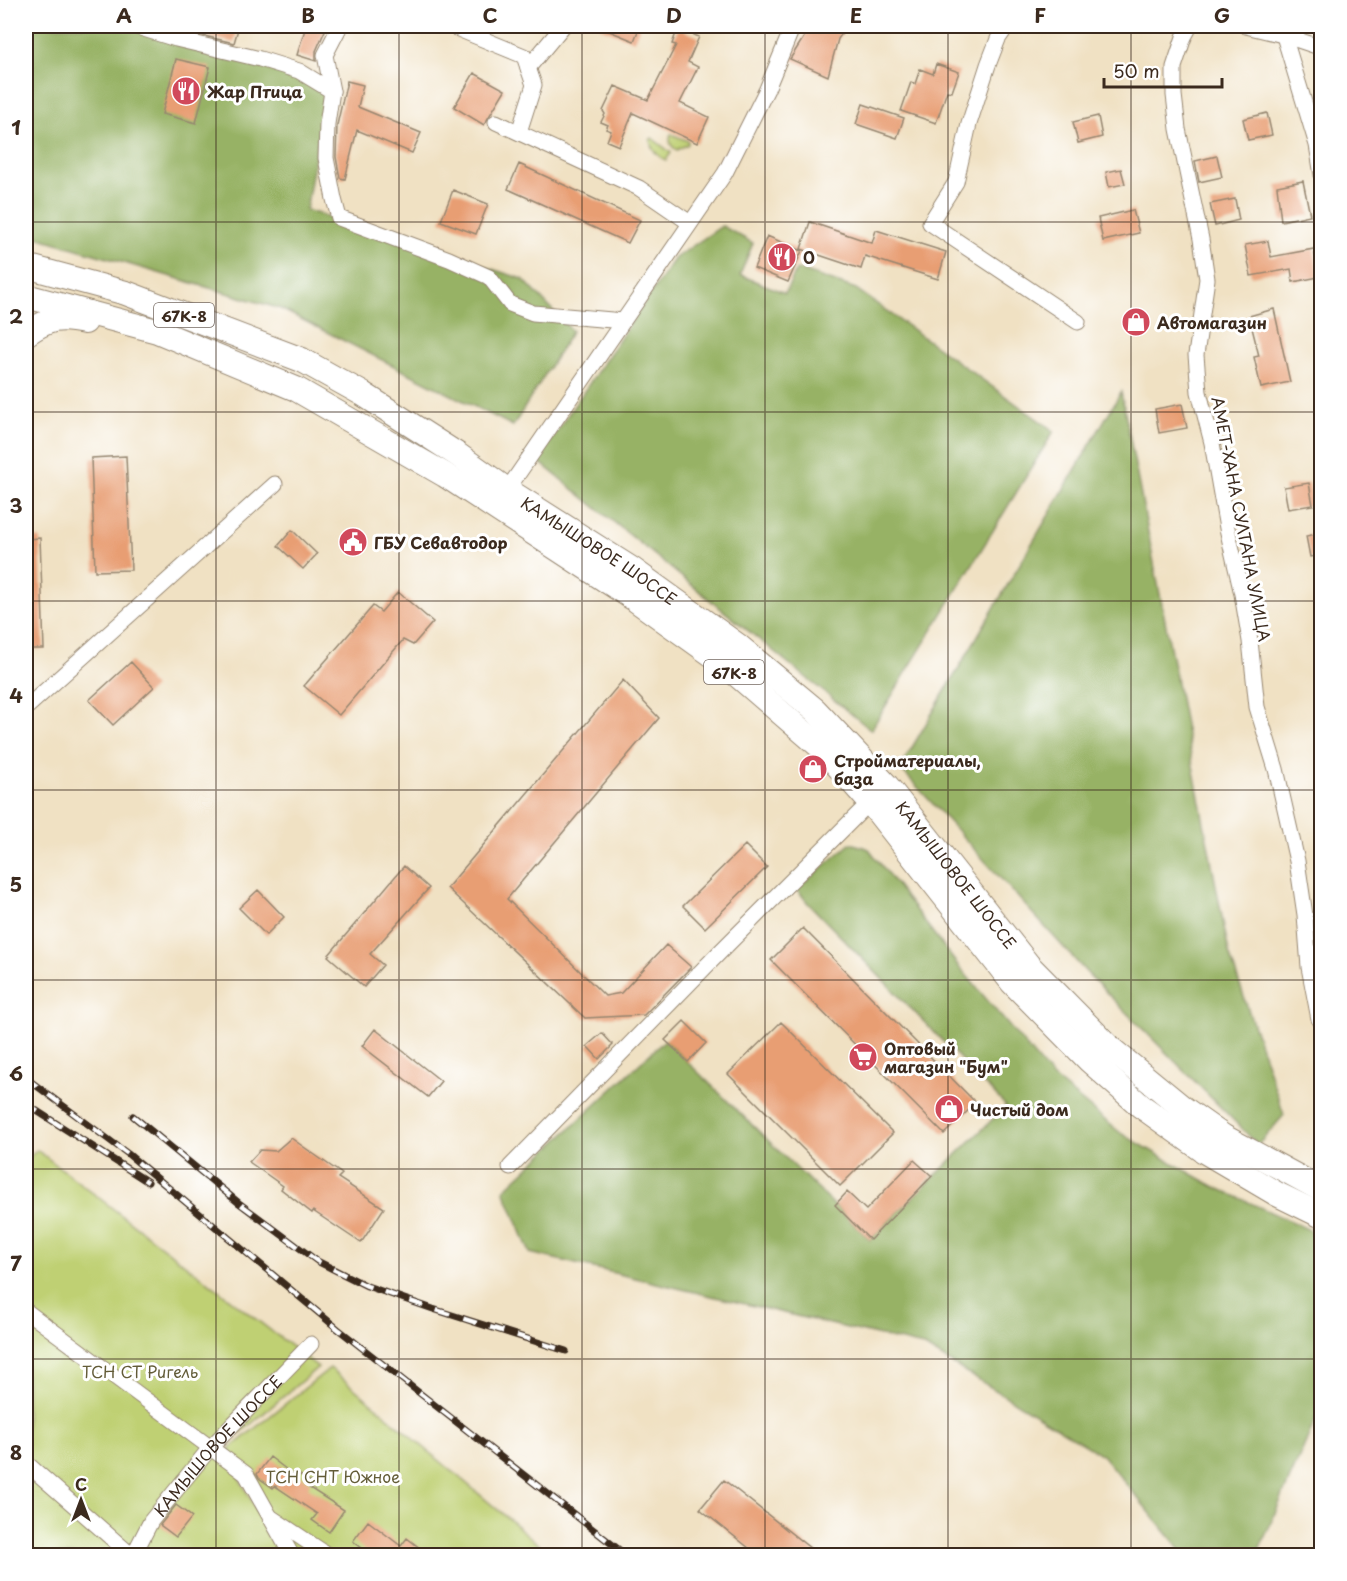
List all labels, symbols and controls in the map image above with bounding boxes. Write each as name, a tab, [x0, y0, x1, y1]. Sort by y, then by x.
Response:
text: A	[116, 0, 132, 30]
text: B	[301, 0, 315, 30]
text: C	[482, 0, 498, 30]
text: D	[666, 0, 682, 30]
text: E	[850, 0, 862, 30]
text: F	[1034, 0, 1046, 30]
text: G	[1214, 0, 1230, 30]
scale bar	[1104, 51, 1222, 89]
text: 50 m	[1113, 57, 1160, 84]
restaurant icon: Жар Птица	[170, 75, 202, 107]
place label: Жар Птица	[207, 79, 303, 103]
text: 1	[11, 112, 21, 142]
restaurant icon: 0	[766, 241, 798, 273]
place label: 0	[803, 245, 815, 269]
text: 2	[9, 301, 23, 331]
road number: 67К-8	[154, 303, 214, 327]
shop icon: Автомагазин	[1120, 306, 1152, 338]
place label: Автомагазин	[1157, 310, 1267, 334]
street label: АМЕТ-ХАНА СУЛТАНА УЛИЦА	[1206, 394, 1278, 644]
text: 3	[9, 490, 23, 520]
street label: КАМЫШОВОЕ ШОССЕ	[516, 490, 682, 610]
public building icon: ГБУ Севавтодор	[337, 526, 369, 558]
place label: ГБУ Севавтодор	[374, 530, 508, 554]
road number: 67К-8	[704, 660, 764, 684]
text: 4	[9, 680, 23, 710]
place label: Стройматериалы, база	[834, 748, 981, 790]
shop icon: Стройматериалы, база	[797, 753, 829, 785]
street label: КАМЫШОВОЕ ШОССЕ	[891, 795, 1023, 953]
text: 5	[10, 869, 22, 899]
place label: Оптовый магазин "Бум"	[884, 1036, 1008, 1078]
supermarket icon: Оптовый магазин "Бум"	[847, 1041, 879, 1073]
text: 6	[9, 1058, 23, 1088]
shop icon: Чистый дом	[933, 1093, 965, 1125]
place label: Чистый дом	[970, 1097, 1069, 1121]
text: 7	[10, 1248, 22, 1278]
park label: ТСН СТ Ригель	[82, 1359, 198, 1383]
street label: КАМЫШОВОЕ ШОССЕ	[148, 1369, 287, 1521]
text: 8	[10, 1437, 22, 1467]
park label: ТСН СНТ Южное	[266, 1464, 400, 1488]
north arrow	[51, 1470, 111, 1530]
text: С	[75, 1472, 87, 1496]

